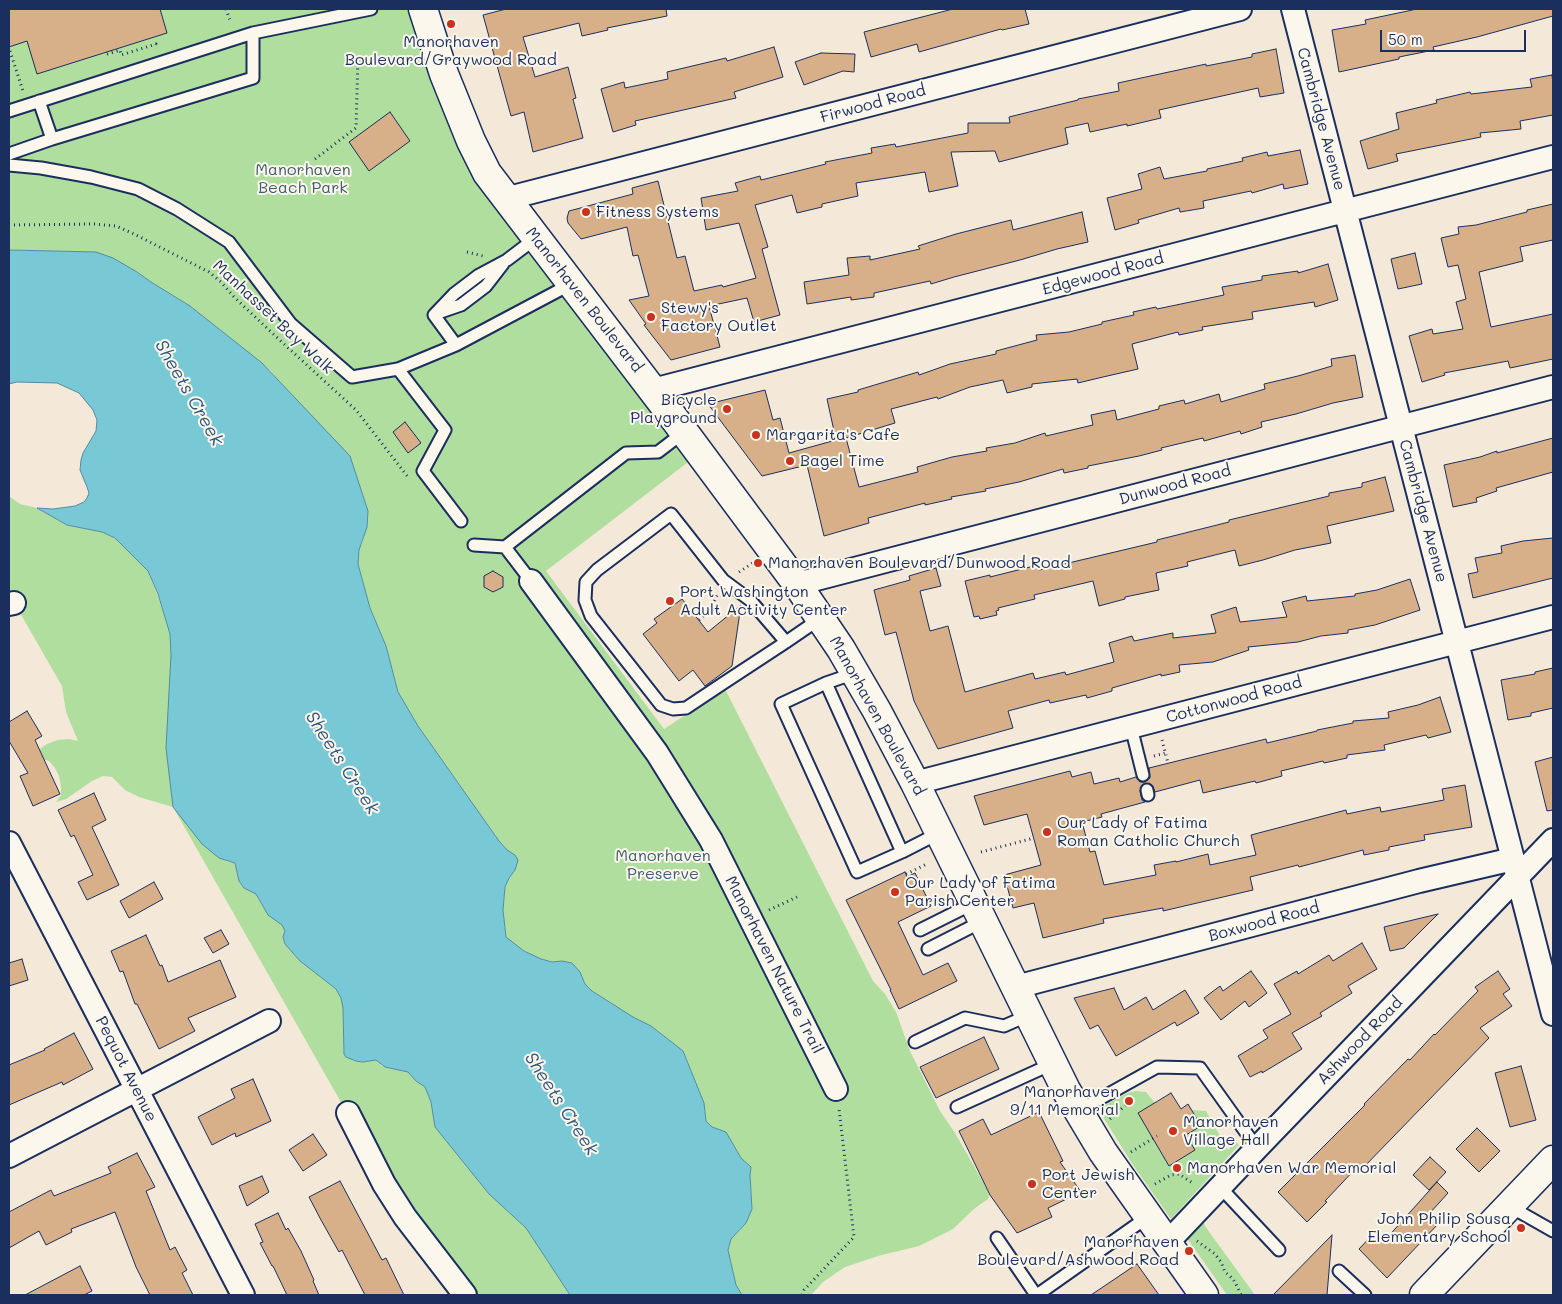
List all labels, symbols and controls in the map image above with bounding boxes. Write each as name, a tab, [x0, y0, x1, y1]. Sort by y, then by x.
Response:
marker: Manorhaven Boulevard/Graywood Road	[445, 18, 457, 30]
scale bar	[1382, 20, 1528, 52]
text: 50 m	[1388, 29, 1423, 49]
place label: Manorhaven Boulevard/Graywood Road	[345, 32, 557, 70]
street label: Cambridge Avenue	[1293, 45, 1349, 193]
street label: Firwood Road	[818, 81, 928, 127]
park label: Manorhaven Beach Park	[255, 160, 351, 198]
place label: Fitness Systems	[596, 202, 719, 222]
marker: Fitness Systems	[580, 206, 592, 218]
street label: Manorhaven Boulevard	[521, 224, 647, 376]
street label: Edgewood Road	[1040, 249, 1166, 299]
street label: Manhasset Bay Walk	[209, 256, 337, 378]
place label: Stewy's Factory Outlet	[661, 298, 777, 336]
marker: Stewy's Factory Outlet	[645, 311, 657, 323]
water label: Sheets Creek	[150, 336, 228, 450]
place label: Bicycle Playground	[630, 390, 717, 428]
marker: Bicycle Playground	[721, 403, 733, 415]
place label: Margarita's Cafe	[766, 425, 900, 445]
marker: Margarita's Cafe	[750, 429, 762, 441]
street label: Cambridge Avenue	[1395, 437, 1451, 585]
place label: Bagel Time	[800, 451, 885, 471]
marker: Bagel Time	[784, 455, 796, 467]
street label: Dunwood Road	[1117, 461, 1233, 509]
place label: Manorhaven Boulevard/Dunwood Road	[768, 553, 1071, 573]
marker: Manorhaven Boulevard/Dunwood Road	[752, 557, 764, 569]
place label: Port Washington Adult Activity Center	[680, 582, 848, 620]
marker: Port Washington Adult Activity Center	[664, 595, 676, 607]
street label: Manorhaven Boulevard	[825, 633, 929, 799]
street label: Cottonwood Road	[1164, 673, 1304, 727]
water label: Sheets Creek	[301, 707, 383, 819]
place label: Our Lady of Fatima Roman Catholic Church	[1057, 813, 1239, 851]
marker: Our Lady of Fatima Roman Catholic Church	[1041, 826, 1053, 838]
park label: Manorhaven Preserve	[615, 846, 711, 884]
street label: Manorhaven Nature Trail	[721, 873, 827, 1057]
place label: Our Lady of Fatima Parish Center	[905, 873, 1056, 911]
marker: Our Lady of Fatima Parish Center	[889, 886, 901, 898]
street label: Boxwood Road	[1206, 898, 1322, 946]
street label: Ashwood Road	[1313, 993, 1407, 1089]
street label: Pequot Avenue	[91, 1013, 161, 1125]
water label: Sheets Creek	[520, 1048, 602, 1160]
place label: Manorhaven 9/11 Memorial	[1010, 1082, 1119, 1120]
marker: Manorhaven 9/11 Memorial	[1123, 1095, 1135, 1107]
place label: Manorhaven Village Hall	[1183, 1112, 1278, 1150]
marker: Manorhaven Village Hall	[1167, 1125, 1179, 1137]
place label: Manorhaven War Memorial	[1187, 1158, 1396, 1178]
marker: Manorhaven War Memorial	[1171, 1162, 1183, 1174]
place label: Port Jewish Center	[1042, 1165, 1134, 1203]
marker: Port Jewish Center	[1026, 1178, 1038, 1190]
place label: John Philip Sousa Elementary School	[1367, 1209, 1511, 1247]
marker: John Philip Sousa Elementary School	[1515, 1222, 1527, 1234]
place label: Manorhaven Boulevard/Ashwood Road	[978, 1232, 1179, 1270]
marker: Manorhaven Boulevard/Ashwood Road	[1183, 1245, 1195, 1257]

